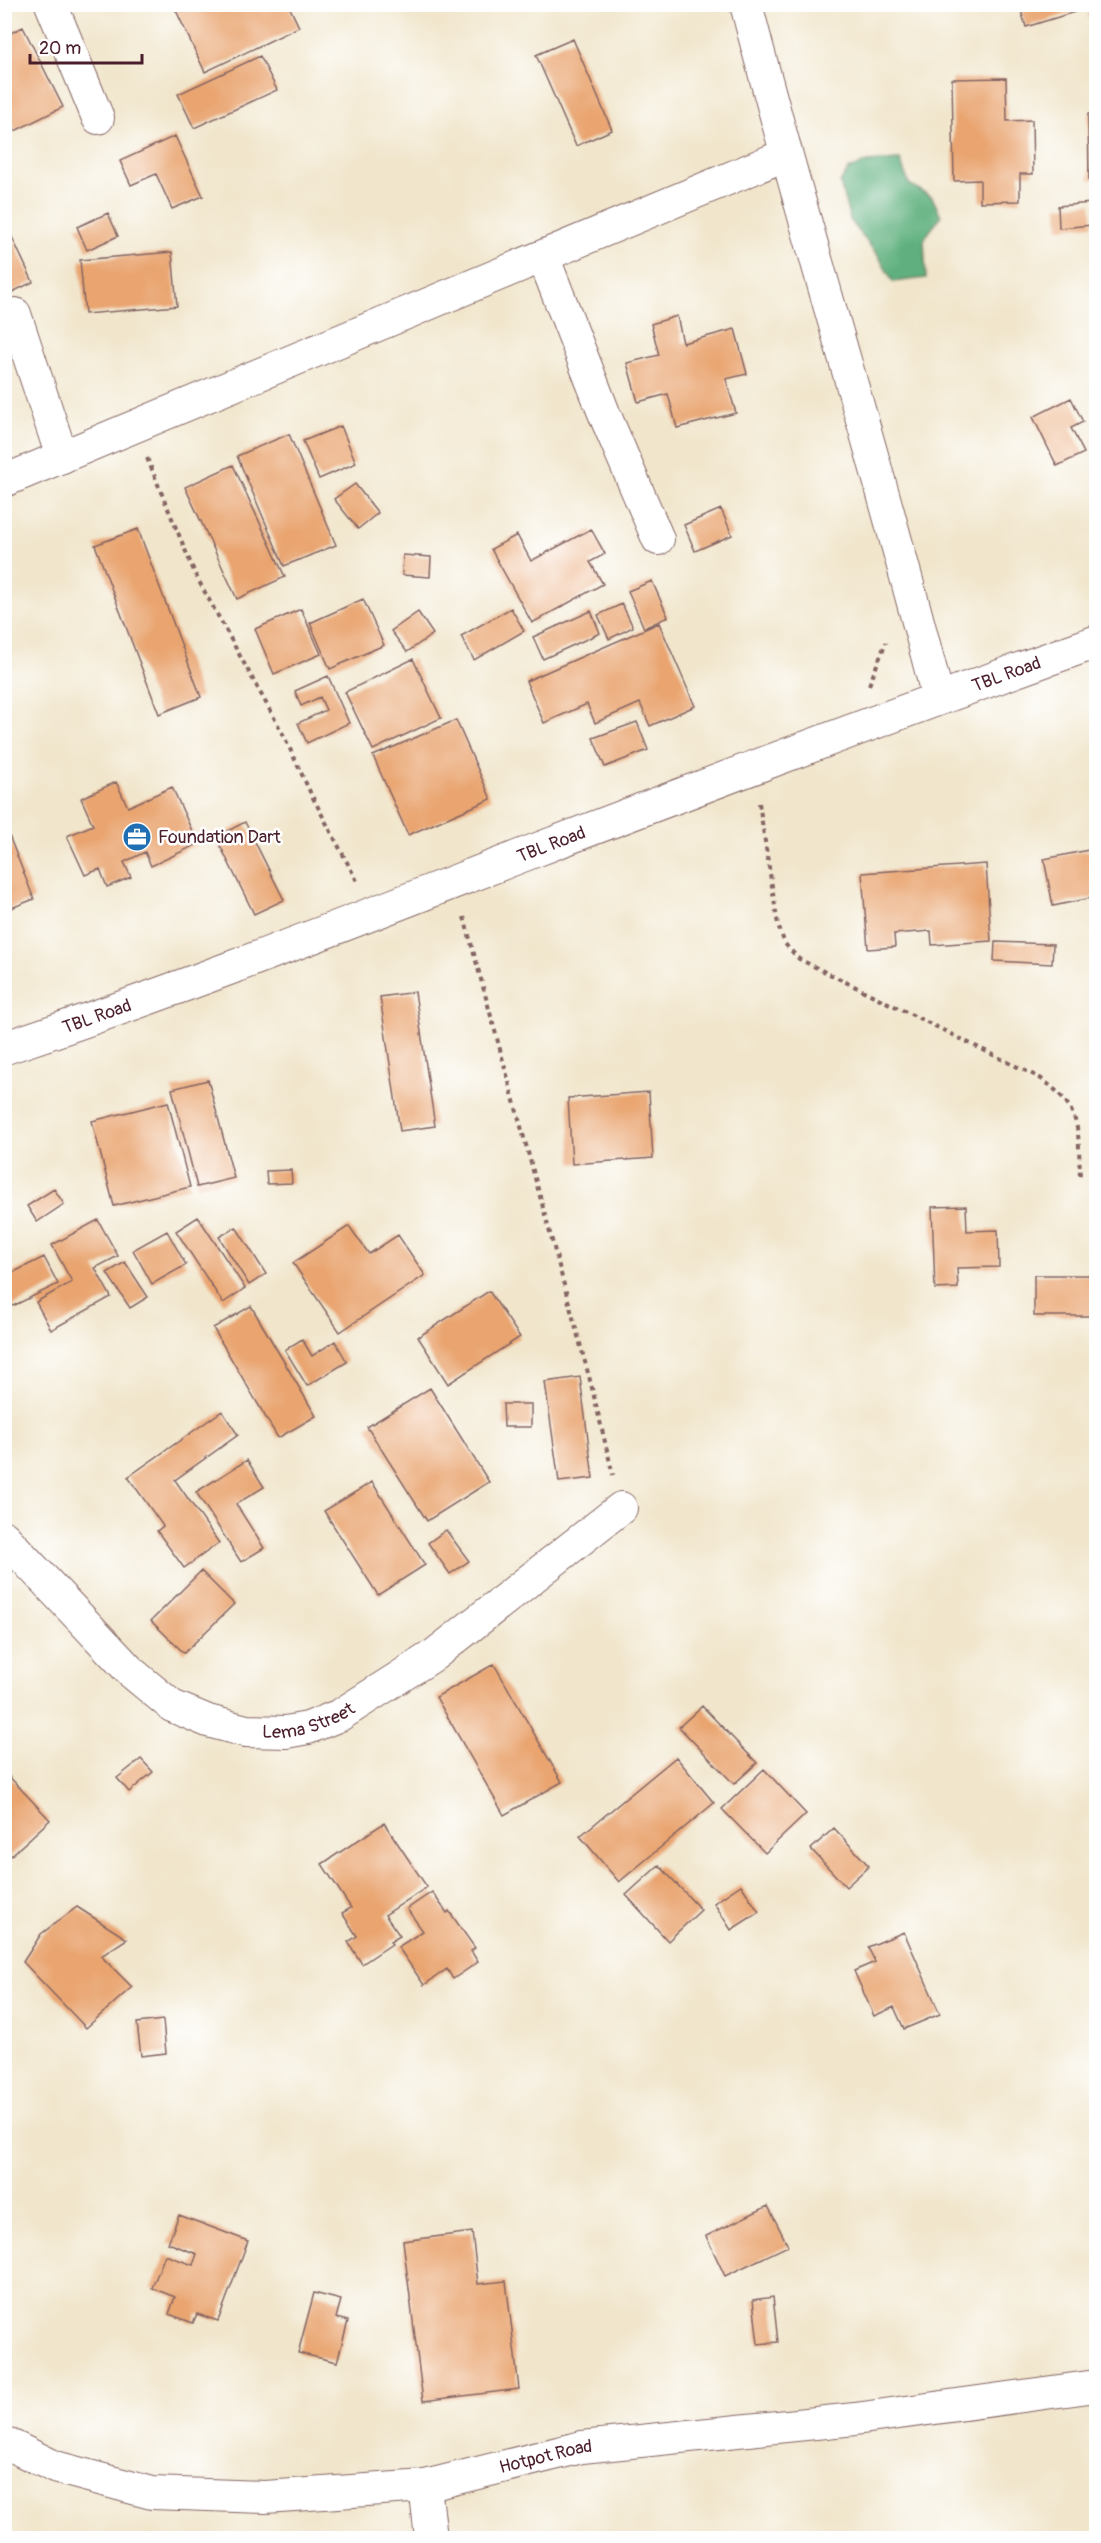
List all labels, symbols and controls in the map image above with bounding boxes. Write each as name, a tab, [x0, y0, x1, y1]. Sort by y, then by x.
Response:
scale bar	[30, 27, 142, 65]
text: 20 m	[39, 37, 81, 60]
street label: TBL Road	[969, 652, 1044, 698]
office icon: Foundation Dart	[121, 821, 153, 853]
street label: TBL Road	[514, 821, 589, 868]
place label: Foundation Dart	[158, 826, 282, 849]
street label: TBL Road	[59, 994, 135, 1039]
street label: Lema Street	[262, 1697, 360, 1745]
street label: Hotpot Road	[497, 2435, 593, 2479]

